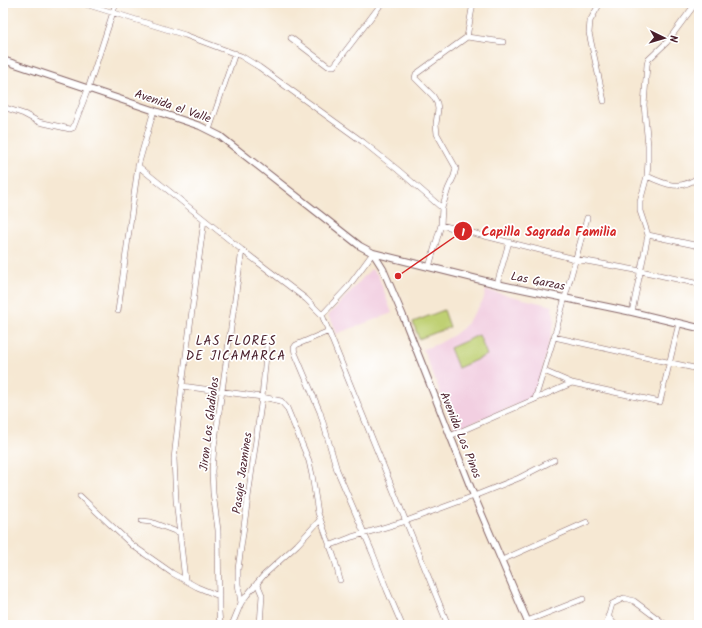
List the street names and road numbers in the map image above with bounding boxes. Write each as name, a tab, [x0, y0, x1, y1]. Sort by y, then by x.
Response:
street label: Avenida el Valle	[132, 84, 214, 129]
street label: Las Garzas	[509, 267, 567, 296]
street label: Jiron Los Gladiolos	[194, 376, 225, 472]
street label: Avenida Los Pinos	[435, 389, 487, 481]
street label: Pasaje Jazmines	[227, 431, 258, 515]

